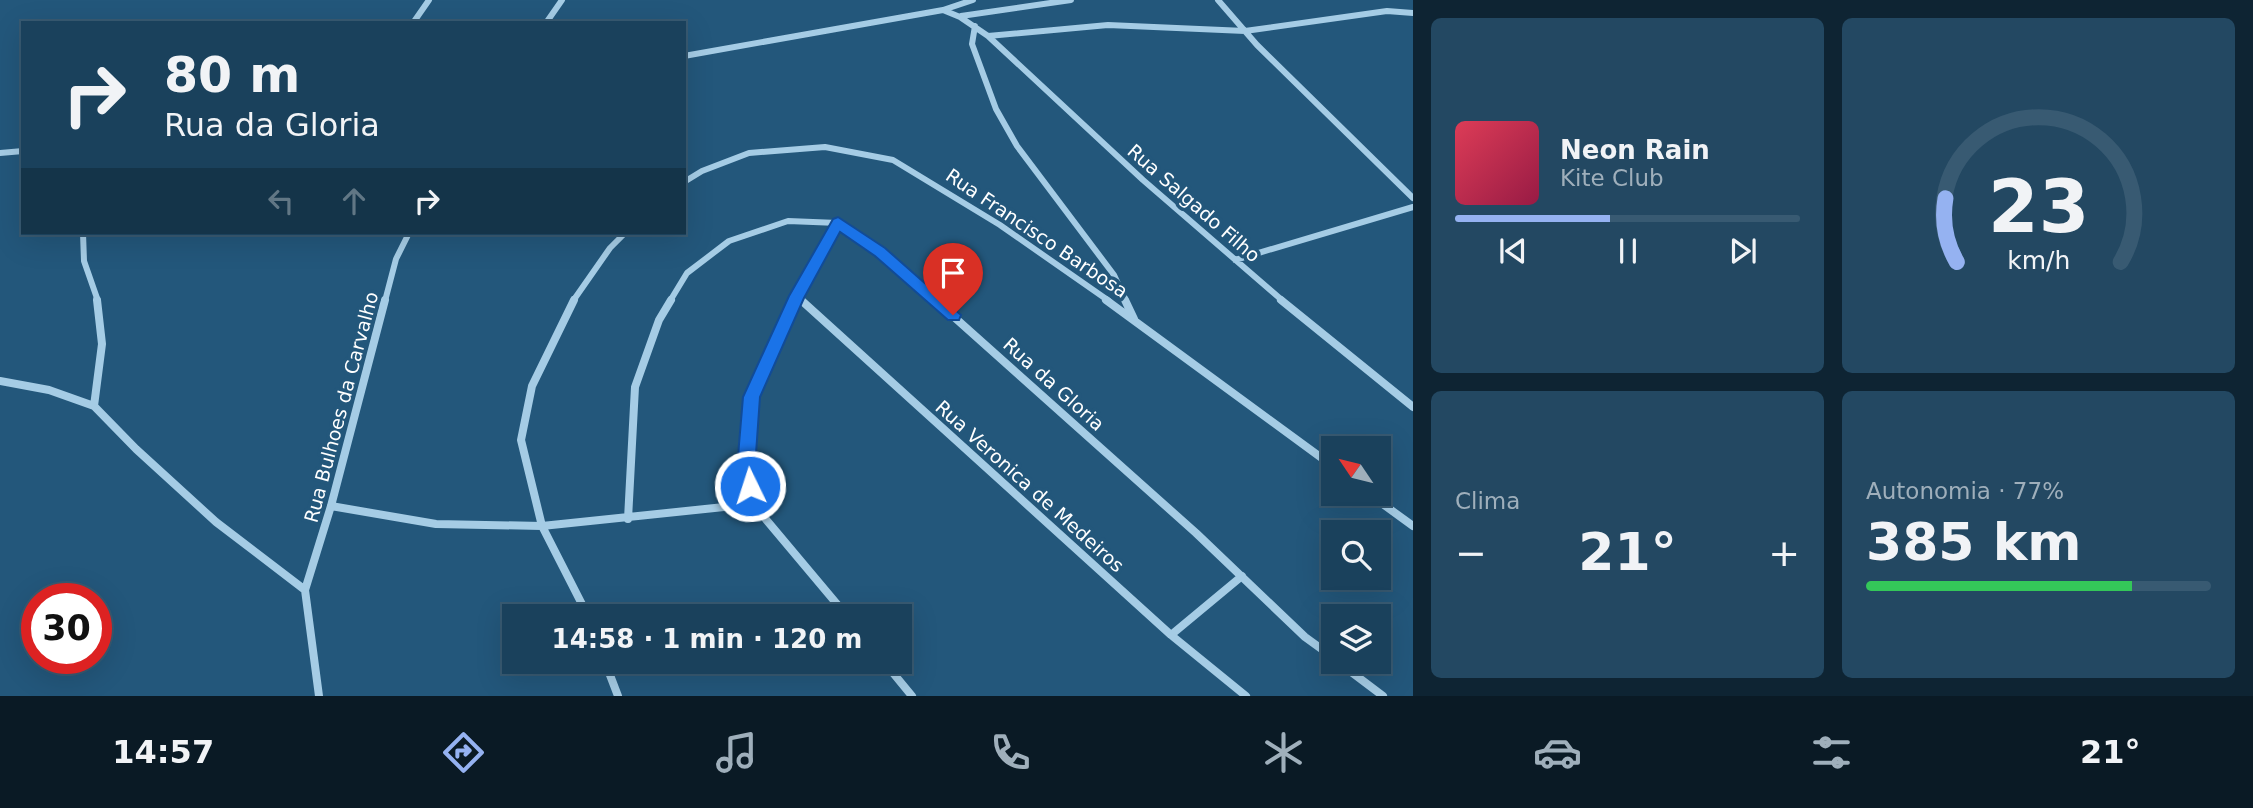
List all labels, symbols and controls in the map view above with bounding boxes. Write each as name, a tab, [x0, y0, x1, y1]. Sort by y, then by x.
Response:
text: 80 m	[164, 47, 300, 104]
icon: right	[49, 49, 140, 140]
text: Rua da Gloria	[164, 106, 380, 144]
text: Neon Rain	[1560, 135, 1710, 165]
street label: Rua Salgado Filho	[1123, 140, 1265, 266]
street label: Rua Francisco Barbosa	[942, 164, 1132, 302]
text: 23	[1988, 164, 2089, 249]
text: Kite Club	[1560, 165, 1664, 191]
icon: left	[262, 182, 300, 220]
icon: ahead	[335, 182, 373, 220]
icon: right	[408, 182, 446, 220]
icon: previous	[1494, 232, 1532, 270]
icon: pause	[1609, 232, 1647, 270]
icon: next	[1724, 232, 1762, 270]
pin	[923, 243, 983, 315]
text: km/h	[2007, 246, 2070, 275]
icon: arrive	[934, 254, 972, 292]
street label: Rua Bulhoes da Carvalho	[300, 289, 382, 525]
street label: Rua da Gloria	[999, 333, 1109, 435]
street label: Rua Veronica de Medeiros	[931, 396, 1129, 576]
north arrow	[1321, 436, 1391, 506]
map controls	[1321, 436, 1391, 674]
position arrow	[713, 449, 787, 523]
text: Autonomia · 77%	[1866, 478, 2064, 504]
text: Clima	[1455, 488, 1520, 514]
text: 385 km	[1866, 512, 2081, 572]
button: search	[1321, 520, 1391, 590]
text: 21°	[1578, 522, 1677, 582]
text: −	[1455, 531, 1487, 575]
text: +	[1768, 531, 1800, 575]
speed limit sign: 30	[21, 583, 112, 674]
button: layers	[1321, 604, 1391, 674]
text: 14:58 · 1 min · 120 m	[552, 624, 862, 654]
icon: directions	[439, 728, 488, 777]
icon: music	[712, 728, 761, 777]
icon: phone	[986, 728, 1035, 777]
icon: climate	[1259, 728, 1308, 777]
icon: car	[1533, 728, 1582, 777]
icon: filters	[1807, 728, 1856, 777]
text: 14:57	[112, 733, 214, 771]
text: 21°	[2080, 733, 2141, 771]

